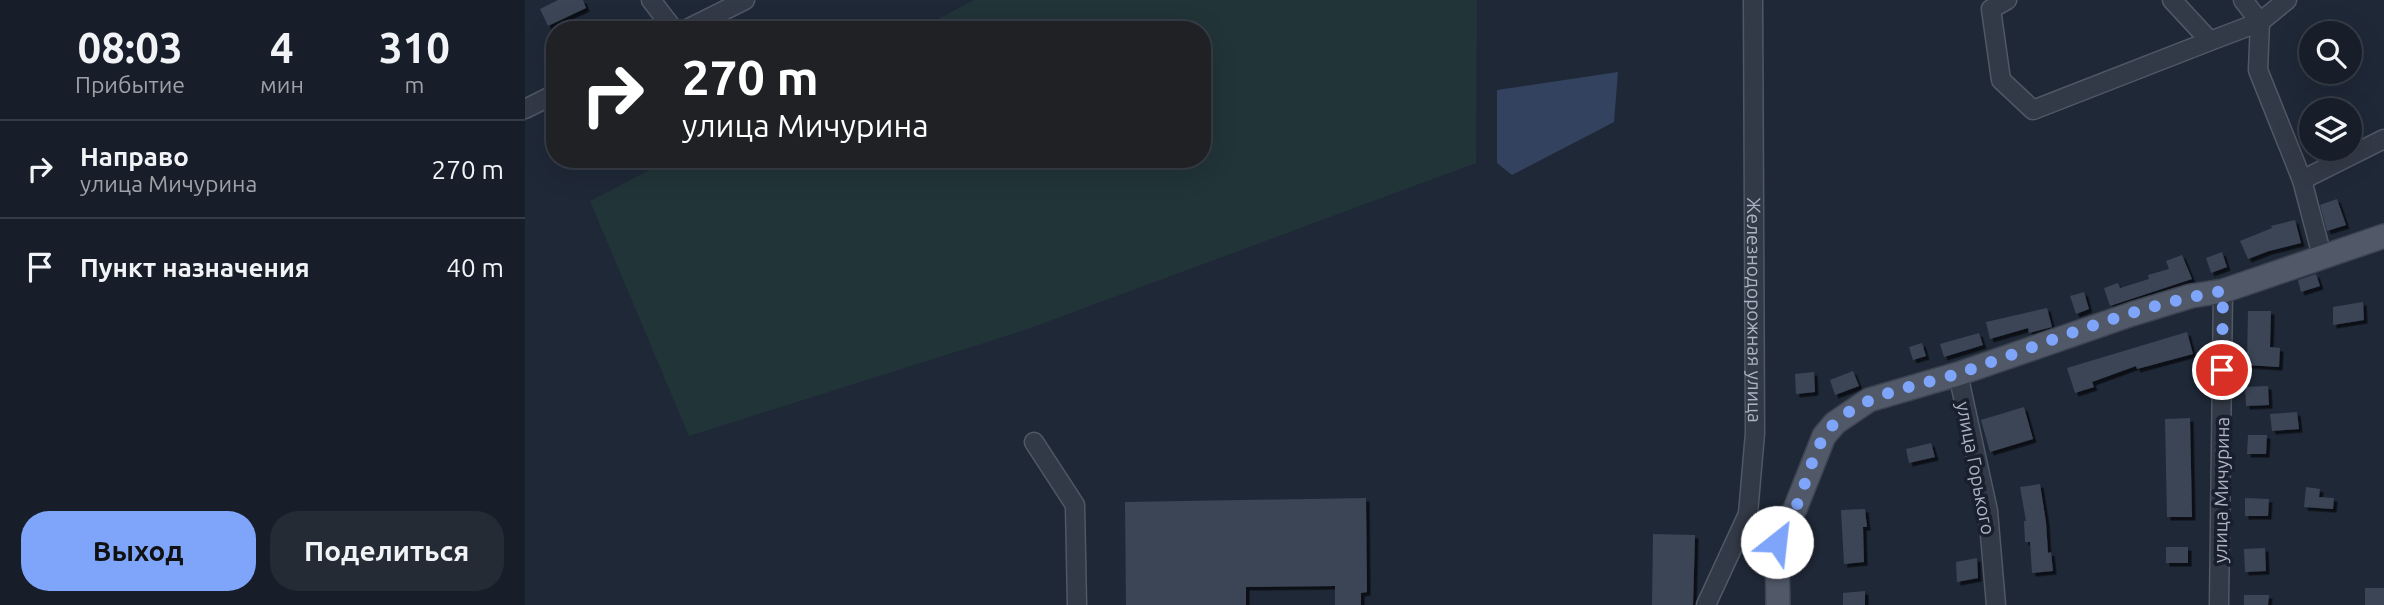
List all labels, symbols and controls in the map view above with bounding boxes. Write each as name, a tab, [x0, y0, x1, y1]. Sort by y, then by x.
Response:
map controls	[2299, 21, 2362, 161]
button: search	[2299, 21, 2362, 84]
text: 08:03	[77, 24, 183, 71]
text: 4	[270, 24, 294, 71]
text: 310	[379, 24, 450, 71]
icon: right	[567, 49, 658, 140]
text: 270 m	[682, 49, 819, 104]
text: Прибытие	[75, 72, 185, 97]
text: мин	[260, 72, 304, 97]
text: m	[404, 72, 424, 97]
button: layers	[2299, 98, 2362, 161]
text: улица Мичурина	[682, 107, 929, 143]
text: Направо	[80, 142, 189, 171]
icon: right	[21, 150, 59, 188]
text: 270 m	[432, 155, 504, 184]
text: улица Мичурина	[80, 171, 257, 196]
street label: Железнодорожная улица	[1743, 197, 1766, 423]
icon: arrive	[21, 248, 59, 286]
text: Пункт назначения	[80, 253, 310, 282]
text: 40 m	[446, 253, 504, 282]
pin	[2192, 340, 2252, 400]
icon: arrive	[2203, 351, 2241, 389]
street label: улица Горького	[1952, 400, 2000, 536]
street label: улица Мичурина	[2209, 417, 2233, 563]
position arrow	[1740, 505, 1814, 579]
button: Выход	[21, 511, 256, 591]
button: Поделиться	[270, 511, 504, 591]

